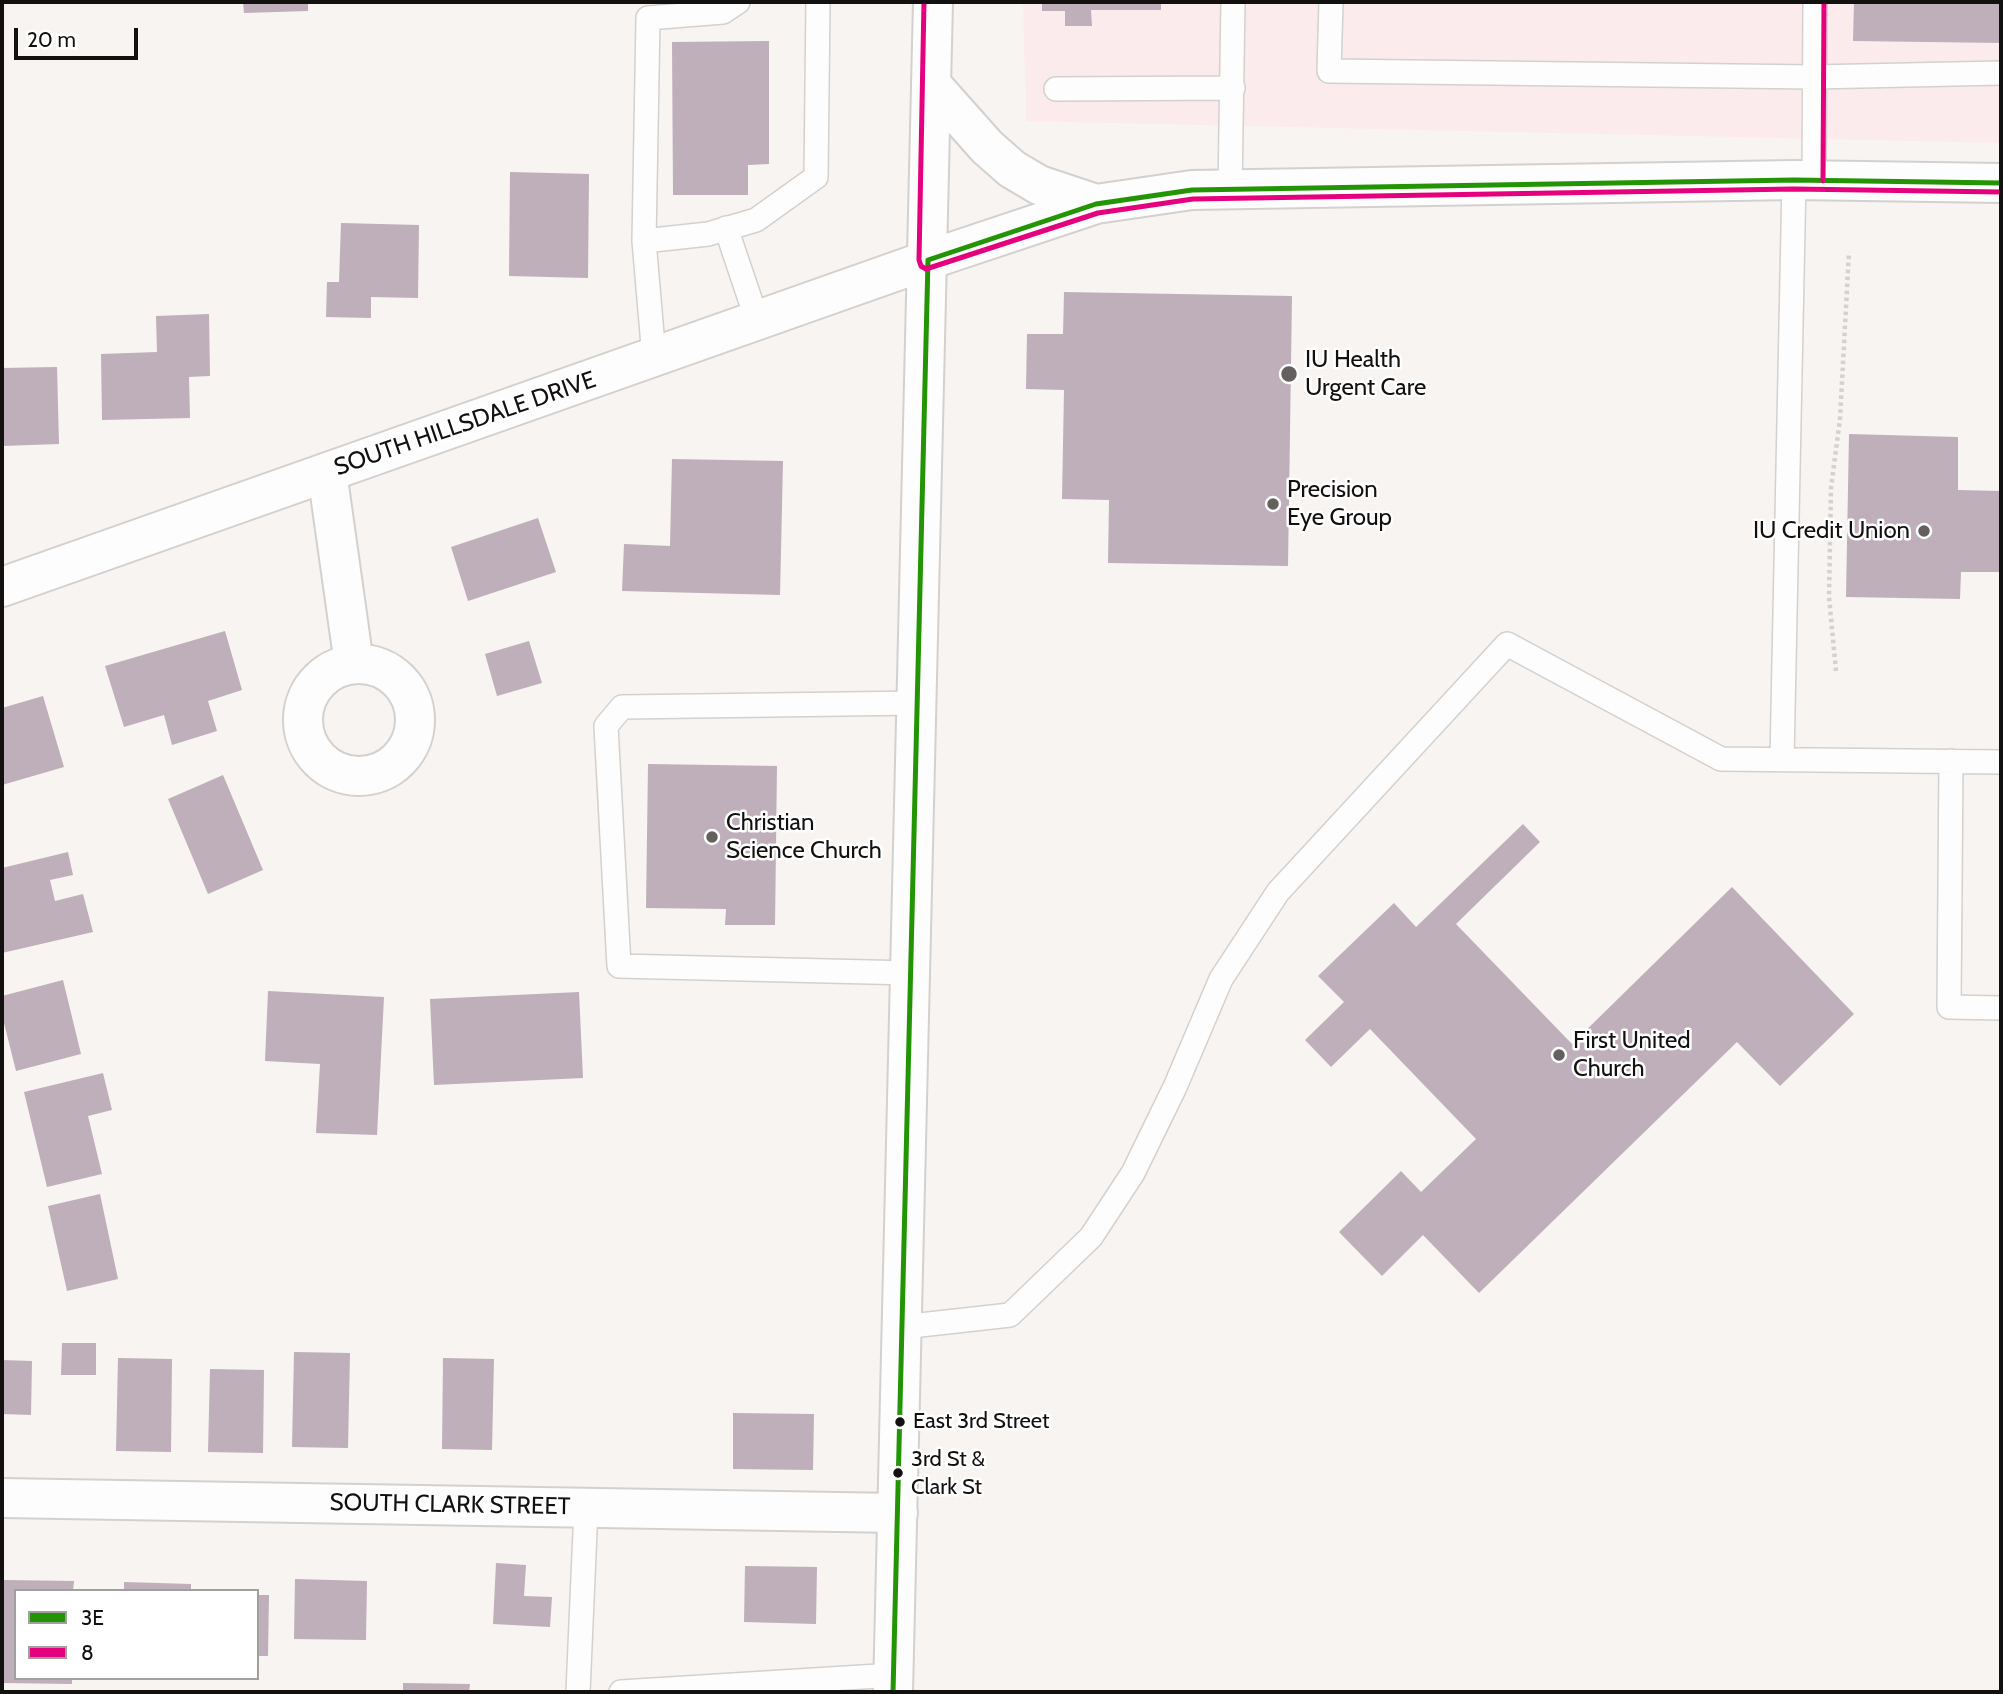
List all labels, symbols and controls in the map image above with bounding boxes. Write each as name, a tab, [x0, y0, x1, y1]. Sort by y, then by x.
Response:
scale bar	[18, 14, 142, 58]
text: 20 m	[27, 27, 76, 52]
place label: IU Health Urgent Care	[1305, 346, 1426, 402]
marker: IU Health Urgent Care	[1279, 364, 1299, 384]
street label: SOUTH HILLSDALE DRIVE	[330, 366, 600, 482]
place label: Precision Eye Group	[1287, 476, 1392, 532]
marker: Precision Eye Group	[1265, 496, 1281, 512]
place label: IU Credit Union	[1753, 517, 1910, 545]
marker: IU Credit Union	[1916, 523, 1932, 539]
place label: Christian Science Church	[726, 809, 882, 865]
marker: Christian Science Church	[704, 829, 720, 845]
place label: First United Church	[1573, 1027, 1691, 1083]
marker: First United Church	[1551, 1047, 1567, 1063]
place label: East 3rd Street	[913, 1409, 1049, 1435]
marker: East 3rd Street	[893, 1415, 907, 1429]
place label: 3rd St & Clark St	[911, 1447, 985, 1498]
marker: 3rd St & Clark St	[891, 1466, 905, 1480]
street label: SOUTH CLARK STREET	[329, 1489, 571, 1521]
legend	[14, 1589, 259, 1680]
text: 3E	[81, 1605, 104, 1630]
text: 8	[81, 1640, 94, 1665]

